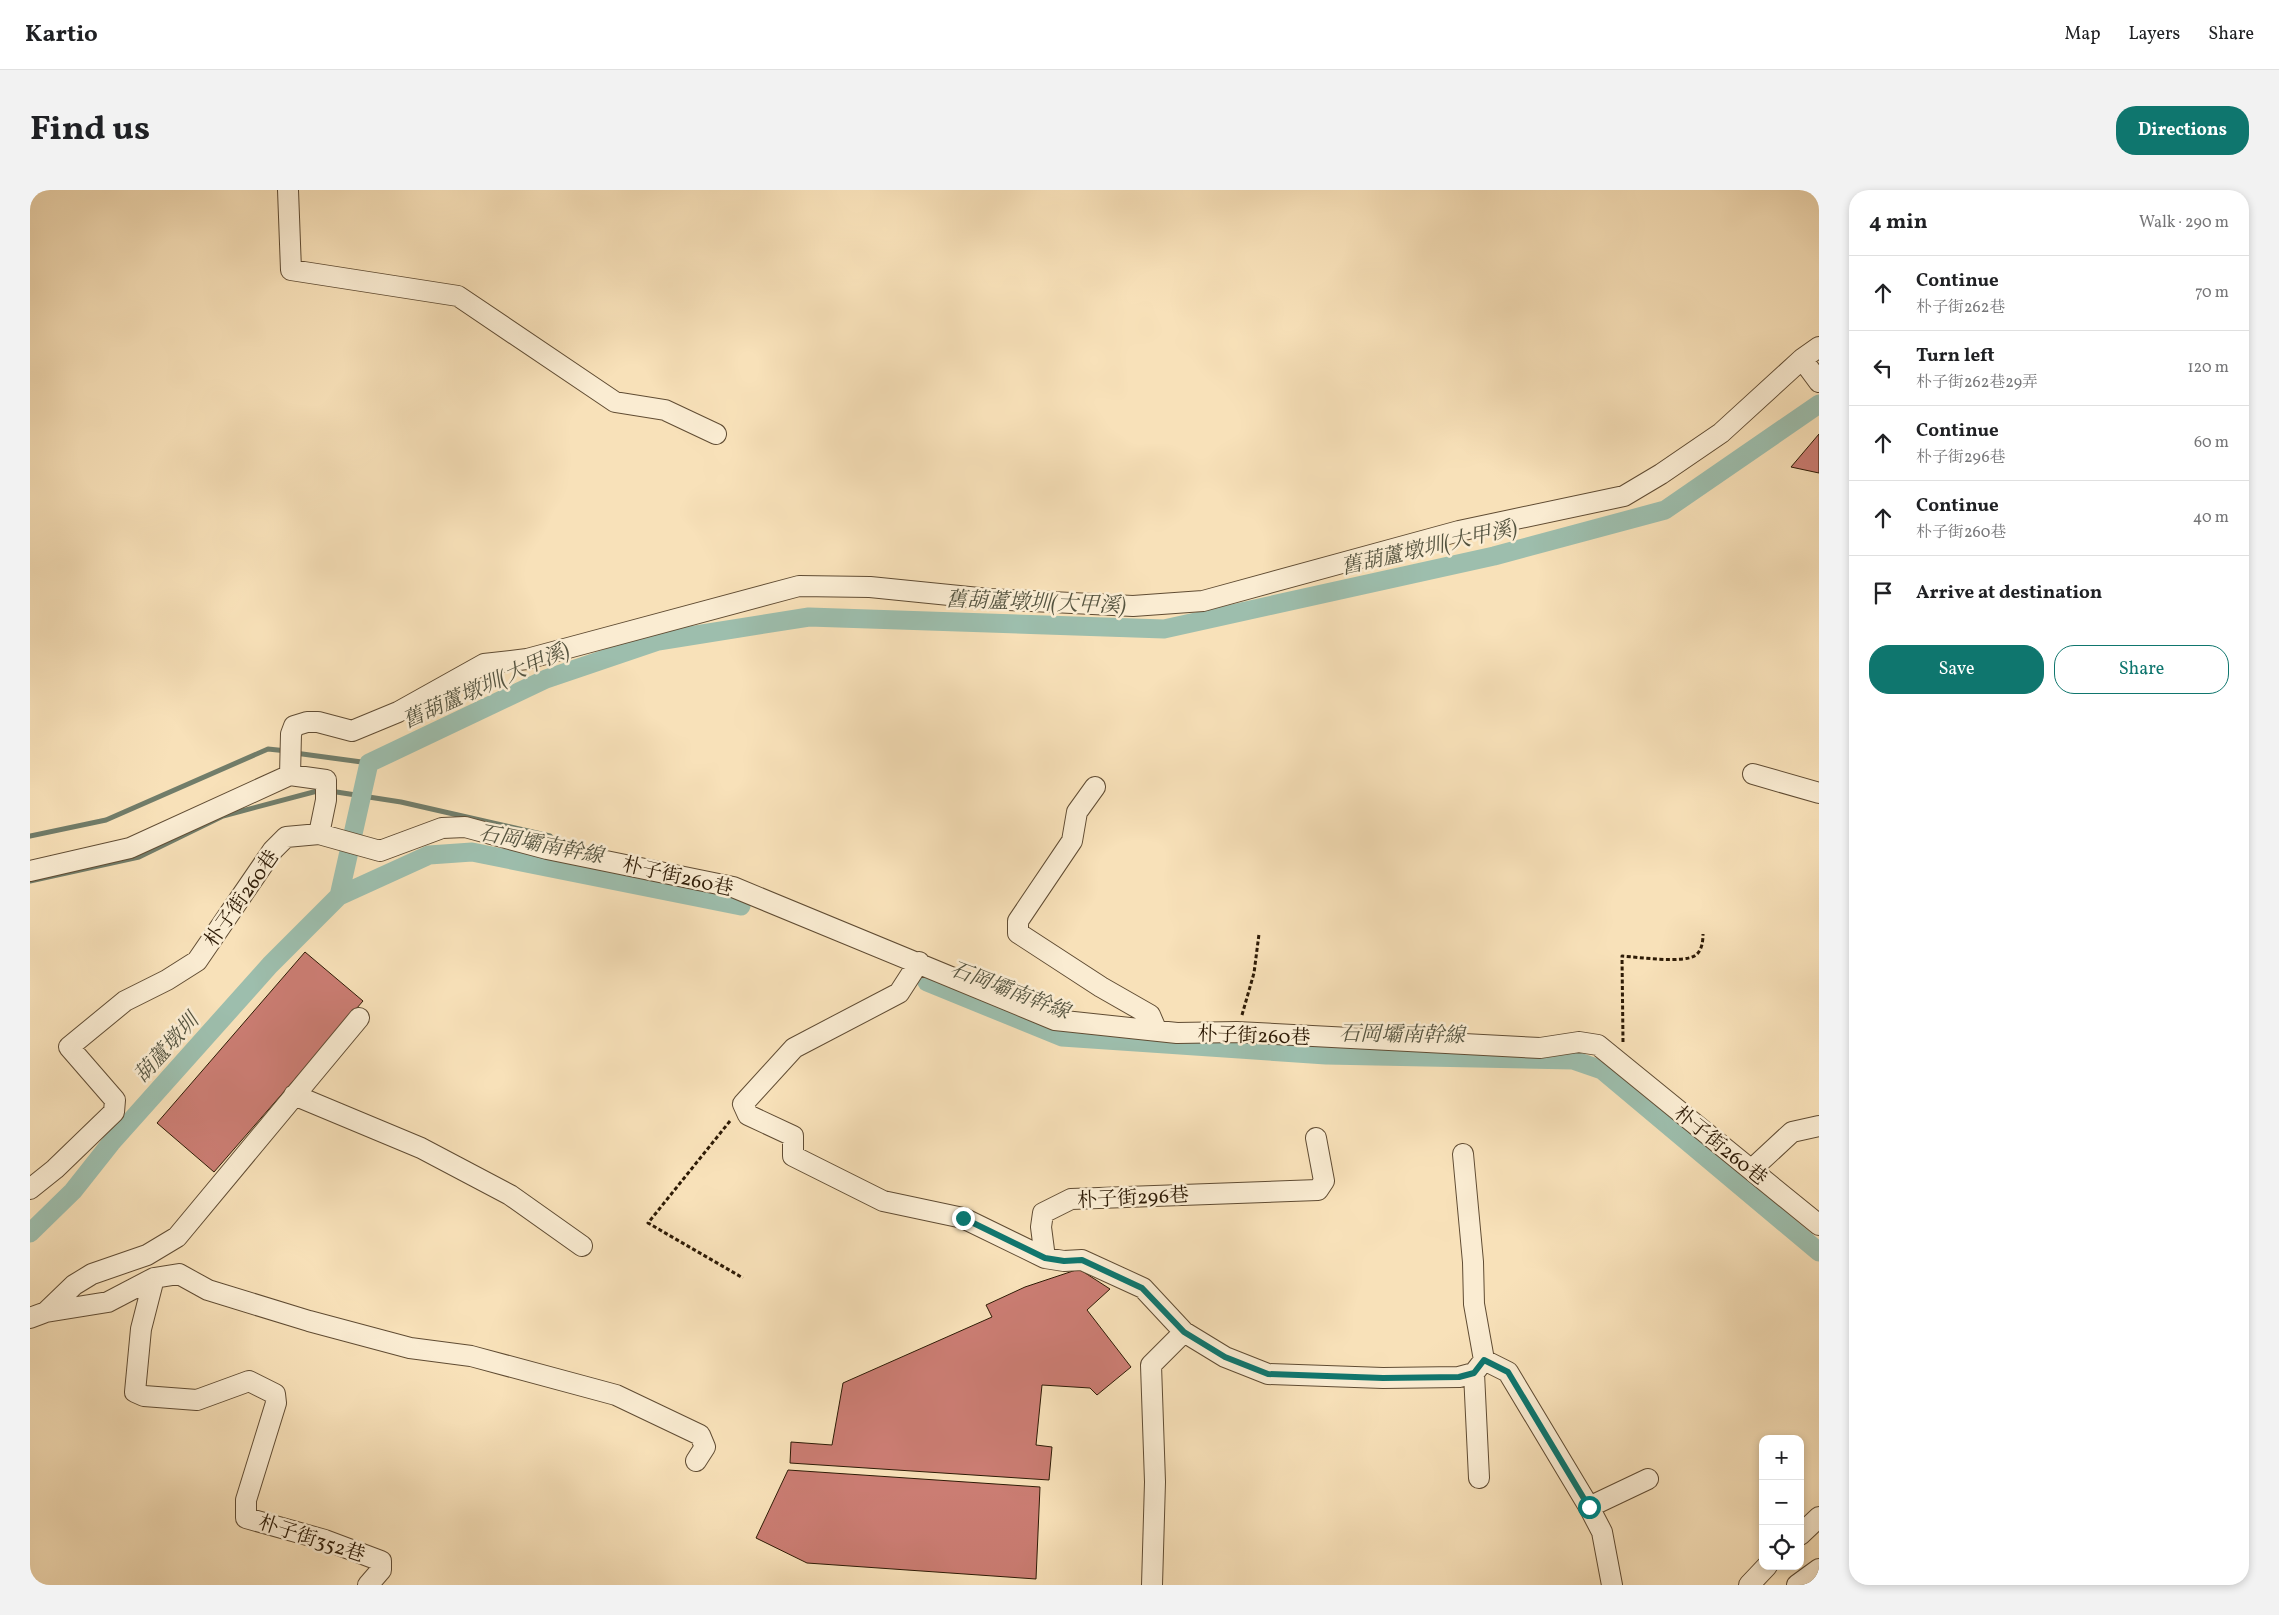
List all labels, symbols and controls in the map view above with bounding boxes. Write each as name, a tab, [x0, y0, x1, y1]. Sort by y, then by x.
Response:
text: Kartio	[25, 18, 98, 52]
text: Map	[2064, 22, 2100, 47]
text: Layers	[2128, 22, 2180, 47]
text: Share	[2208, 22, 2254, 47]
text: Find us	[30, 106, 150, 154]
button: Directions	[2116, 106, 2249, 155]
text: 4 min	[1869, 208, 1928, 237]
text: Walk · 290 m	[2139, 212, 2229, 234]
text: Continue	[1916, 268, 1999, 294]
icon: ahead	[1869, 279, 1897, 307]
text: 70 m	[2195, 282, 2229, 304]
text: 朴子街262巷	[1916, 297, 2005, 319]
text: Turn left	[1916, 343, 1995, 369]
icon: left	[1869, 354, 1897, 382]
text: 120 m	[2187, 357, 2229, 379]
text: 朴子街262巷29弄	[1916, 372, 2038, 394]
text: Continue	[1916, 418, 1999, 444]
icon: ahead	[1869, 429, 1897, 457]
text: 60 m	[2194, 432, 2229, 454]
text: 朴子街296巷	[1916, 447, 2005, 469]
text: Continue	[1916, 493, 1999, 519]
icon: ahead	[1869, 504, 1897, 532]
text: 40 m	[2193, 507, 2229, 529]
water label: 舊葫蘆墩圳(大甲溪)	[1338, 514, 1521, 583]
text: 朴子街260巷	[1916, 522, 2006, 544]
icon: arrive	[1869, 579, 1897, 607]
text: Arrive at destination	[1916, 580, 2102, 606]
water label: 舊葫蘆墩圳(大甲溪)	[945, 586, 1127, 621]
water label: 舊葫蘆墩圳(大甲溪)	[398, 636, 575, 736]
button: Save	[1869, 645, 2044, 694]
button: Share	[2054, 645, 2229, 694]
water label: 石岡壩南幹線	[476, 819, 607, 872]
street label: 朴子街260巷	[199, 845, 286, 953]
street label: 朴子街260巷	[619, 852, 736, 904]
water label: 石岡壩南幹線	[945, 955, 1075, 1028]
water label: 葫蘆墩圳	[128, 1006, 208, 1090]
water label: 石岡壩南幹線	[1339, 1020, 1467, 1051]
street label: 朴子街260巷	[1197, 1021, 1311, 1053]
street label: 朴子街260巷	[1667, 1100, 1772, 1193]
street label: 朴子街296巷	[1077, 1182, 1190, 1216]
route end	[952, 1207, 975, 1230]
map controls	[1759, 1435, 1804, 1570]
button: +	[1759, 1435, 1804, 1480]
button: −	[1759, 1480, 1804, 1525]
route start	[1578, 1496, 1601, 1519]
street label: 朴子街352巷	[254, 1509, 368, 1570]
button: locate	[1759, 1525, 1804, 1570]

